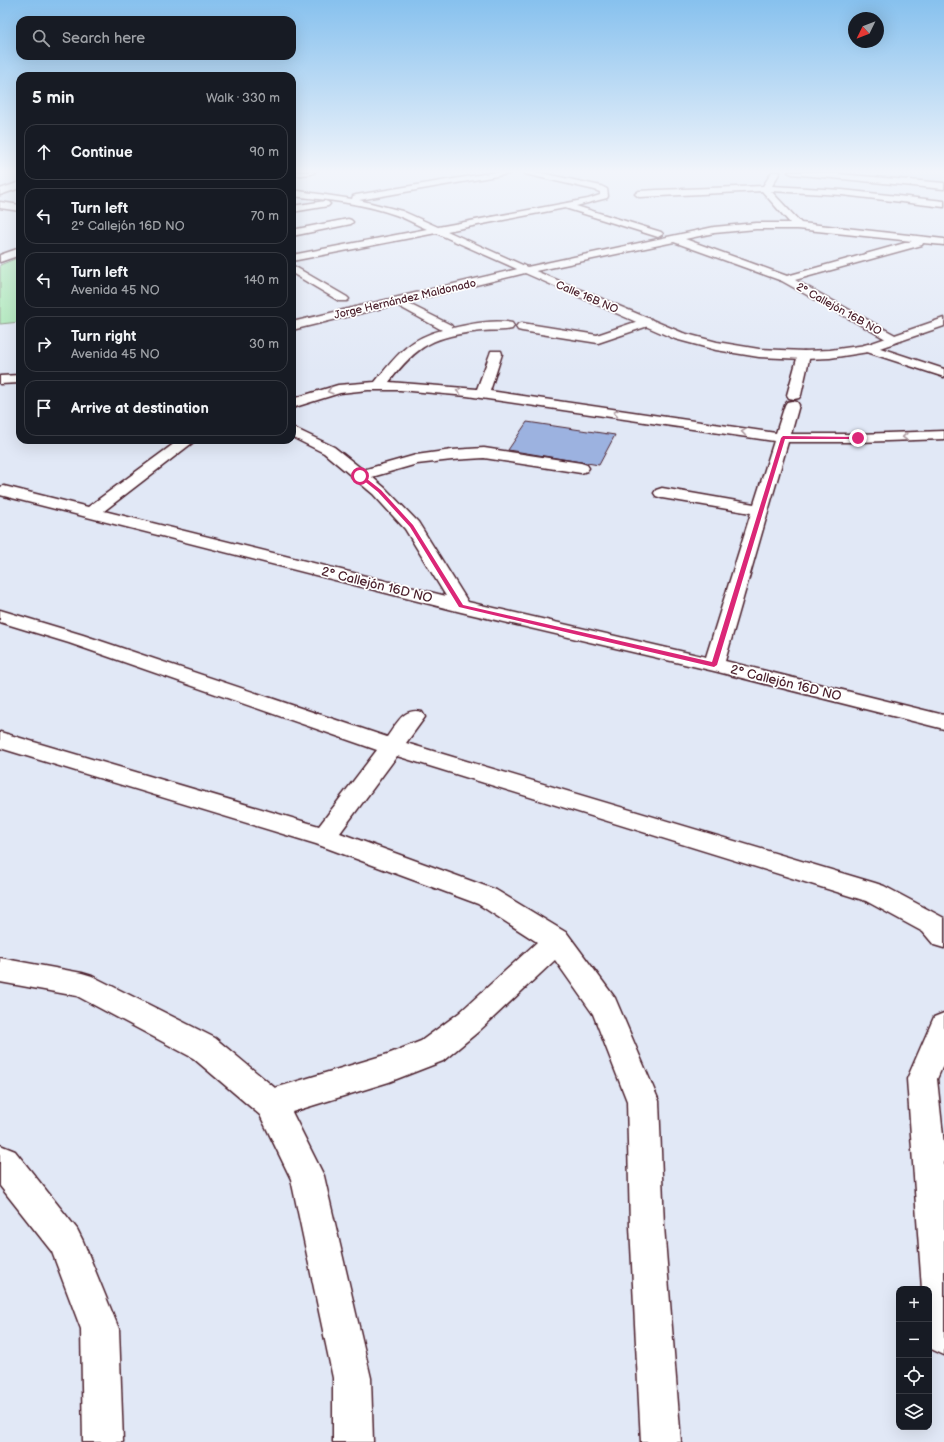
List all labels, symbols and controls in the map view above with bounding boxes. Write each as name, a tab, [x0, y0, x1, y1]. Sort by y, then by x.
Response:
north arrow	[848, 12, 884, 48]
search box	[16, 16, 296, 60]
icon: search	[30, 27, 52, 49]
text: Search here	[62, 29, 145, 48]
text: 5 min	[32, 88, 75, 108]
text: Walk · 330 m	[206, 90, 280, 106]
icon: ahead	[33, 141, 55, 163]
text: Continue	[71, 143, 133, 162]
text: 90 m	[250, 144, 279, 160]
text: Turn left	[71, 199, 128, 218]
icon: left	[33, 205, 55, 227]
text: 70 m	[251, 208, 279, 224]
text: 2° Callejón 16D NO	[71, 218, 185, 234]
text: Turn left	[71, 263, 128, 282]
icon: left	[33, 269, 55, 291]
text: 140 m	[244, 272, 279, 288]
street label: Jorge Hernández Maldonado	[333, 276, 477, 322]
street label: Calle 16B NO	[554, 278, 620, 316]
street label: 2° Callejón 16B NO	[794, 280, 884, 338]
text: Avenida 45 NO	[71, 282, 160, 298]
text: Turn right	[71, 327, 136, 346]
icon: right	[33, 333, 55, 355]
text: 30 m	[249, 336, 279, 352]
text: Avenida 45 NO	[71, 346, 160, 362]
one-way arrow	[327, 387, 334, 395]
one-way arrow	[456, 387, 462, 396]
icon: arrive	[33, 397, 55, 419]
text: Arrive at destination	[71, 399, 209, 418]
one-way arrow	[612, 409, 619, 418]
one-way arrow	[741, 428, 747, 437]
route end	[849, 429, 867, 447]
one-way arrow	[902, 432, 908, 441]
route start	[351, 467, 369, 485]
street label: 2° Callejón 16D NO	[320, 563, 434, 607]
street label: 2° Callejón 16D NO	[729, 661, 843, 705]
map controls	[896, 1286, 932, 1430]
button: +	[896, 1286, 932, 1322]
button: −	[896, 1322, 932, 1358]
button: locate	[896, 1358, 932, 1394]
button: layers	[896, 1394, 932, 1430]

